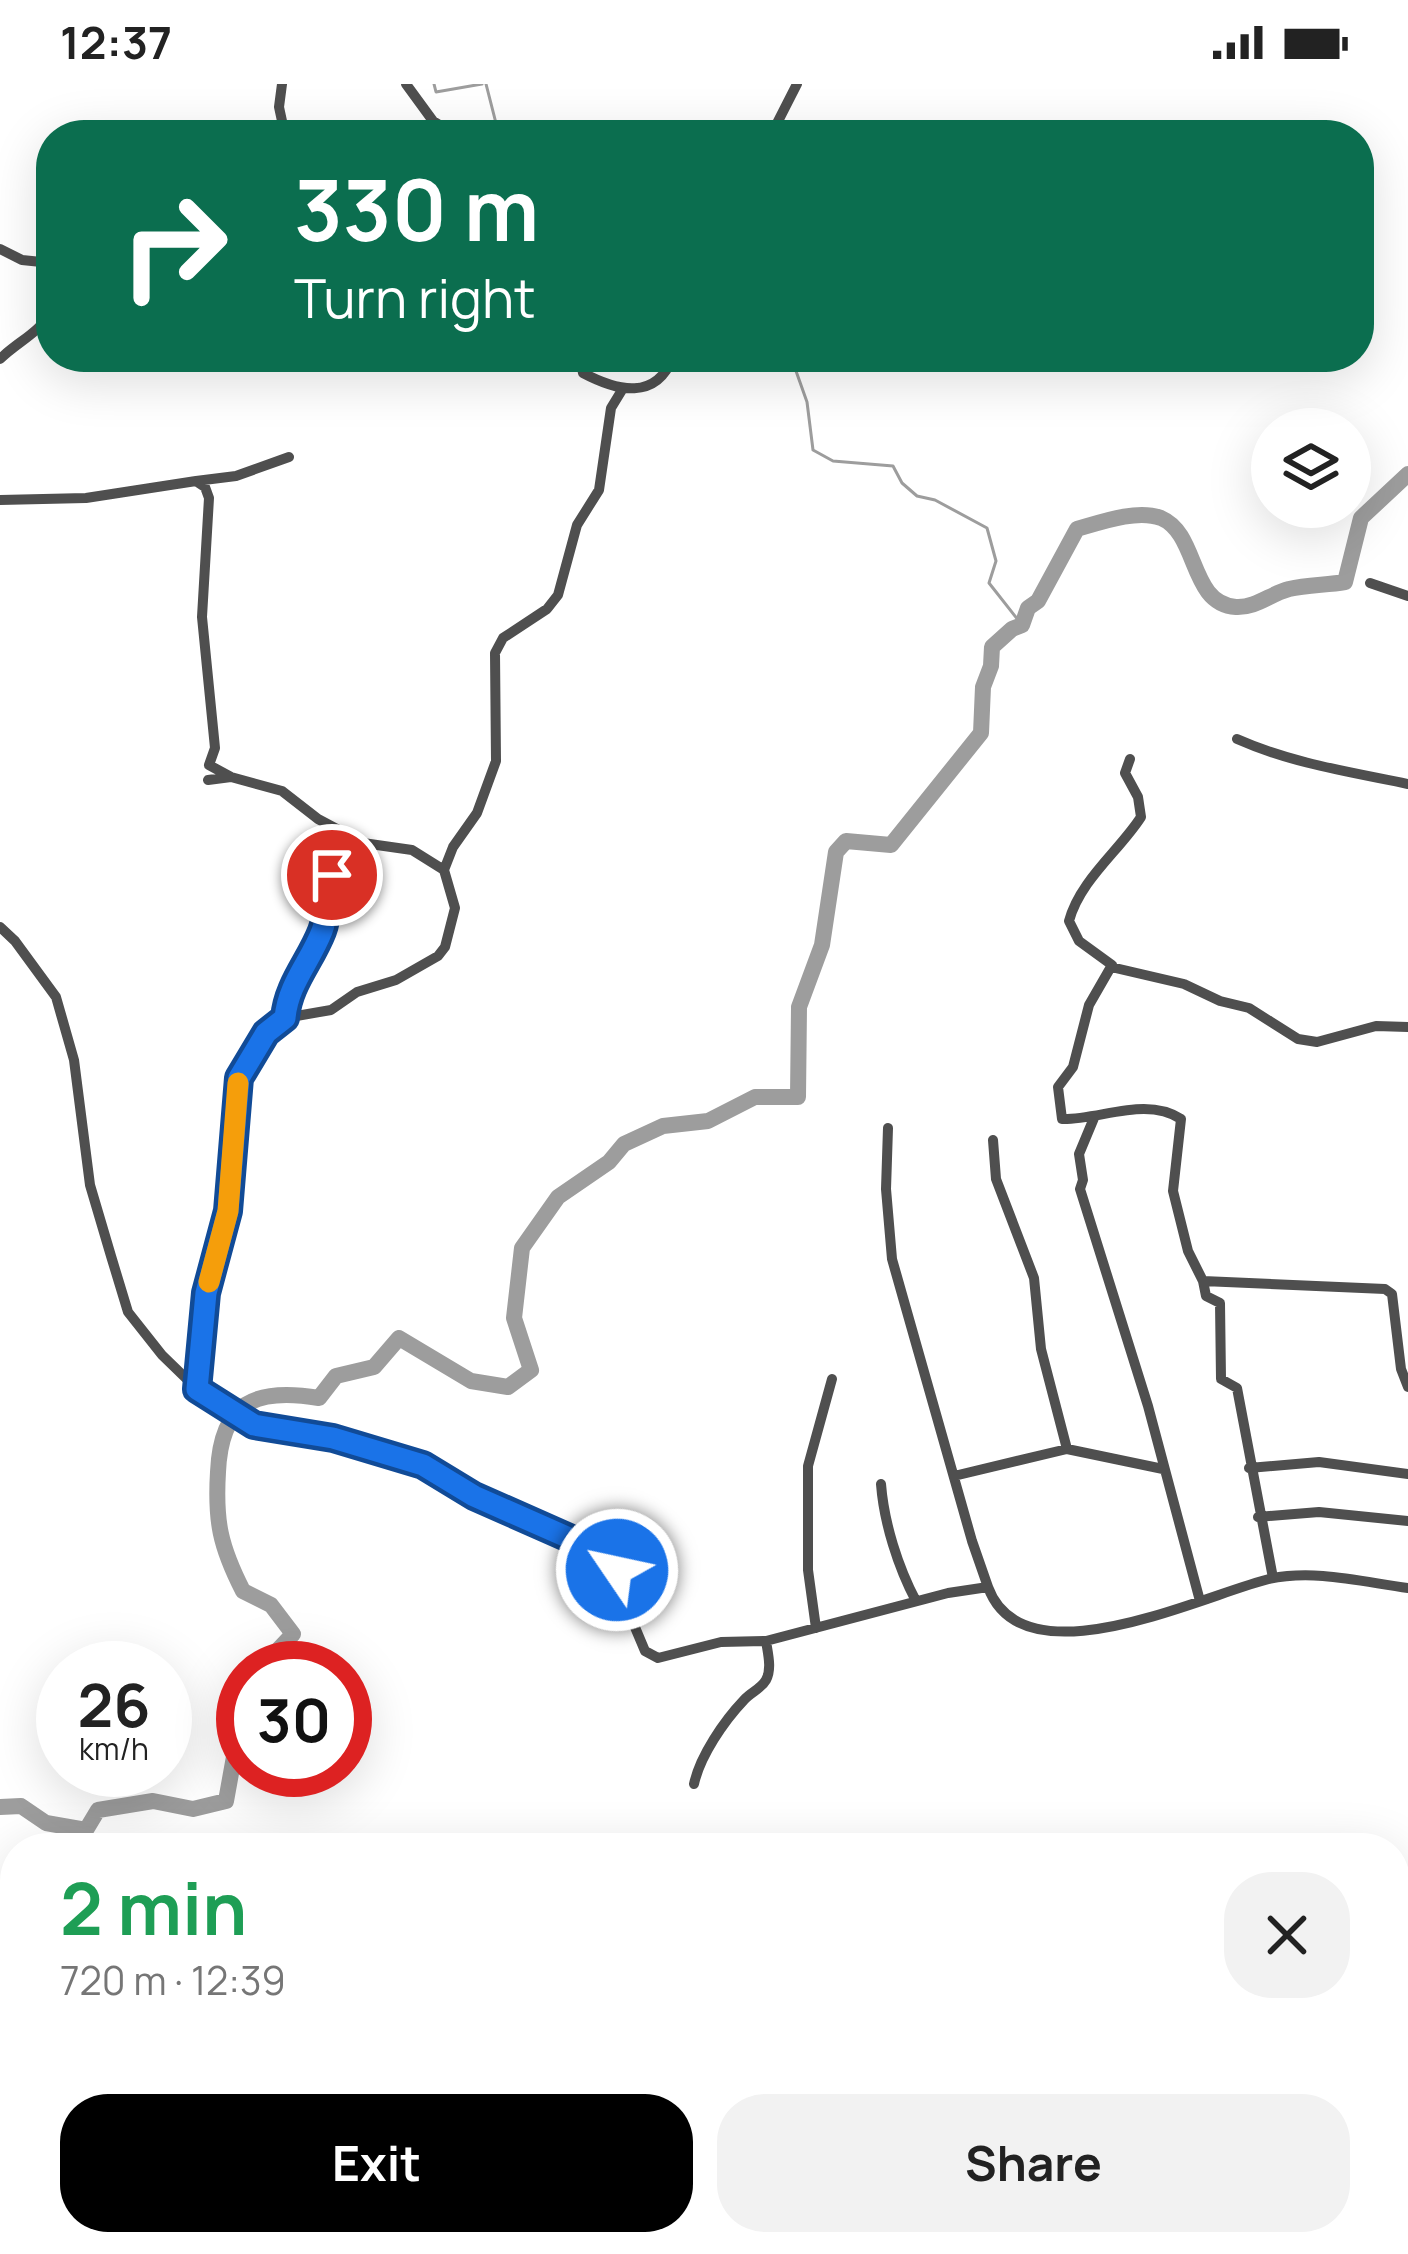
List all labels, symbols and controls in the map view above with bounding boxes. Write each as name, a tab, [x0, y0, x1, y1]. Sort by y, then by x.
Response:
text: 12:37	[60, 11, 172, 73]
text: 330 m	[294, 151, 539, 266]
icon: right	[96, 168, 252, 324]
text: Turn right	[294, 260, 536, 334]
map controls	[1251, 408, 1371, 528]
button: layers	[1251, 408, 1371, 528]
pin	[281, 824, 383, 926]
icon: arrive	[299, 842, 365, 908]
position arrow	[554, 1507, 680, 1633]
speed limit sign: 30	[216, 1641, 372, 1797]
text: 26	[77, 1663, 151, 1745]
text: km/h	[79, 1728, 149, 1769]
text: 2 min	[60, 1858, 247, 1957]
button: close	[1224, 1872, 1350, 1998]
text: 720 m · 12:39	[60, 1953, 286, 2007]
button: Exit	[60, 2094, 693, 2232]
button: Share	[717, 2094, 1350, 2232]

